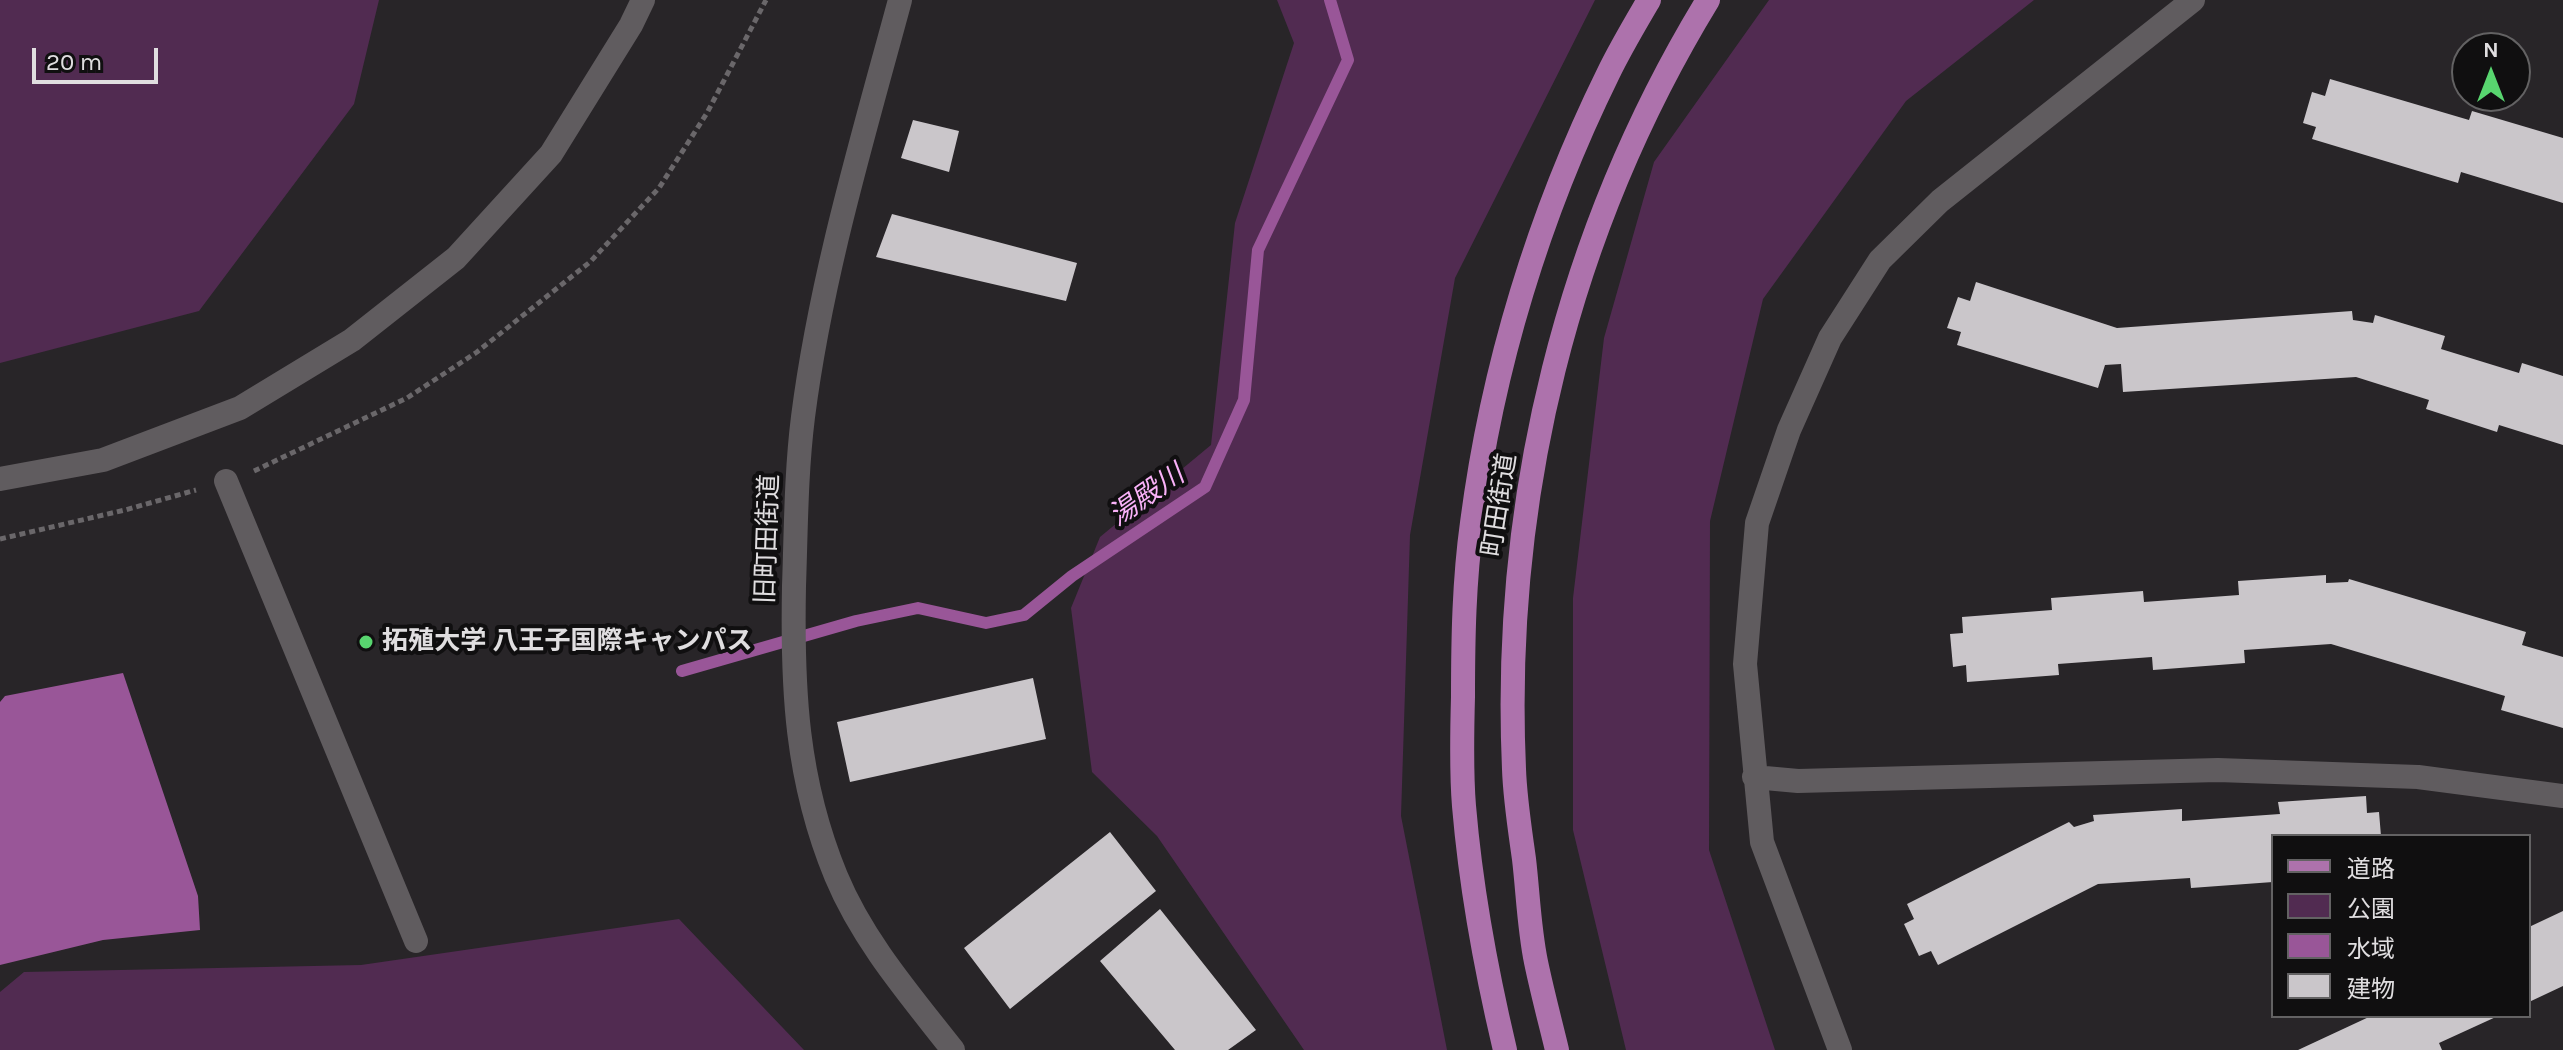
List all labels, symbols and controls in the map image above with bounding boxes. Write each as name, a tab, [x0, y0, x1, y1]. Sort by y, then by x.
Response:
scale bar	[36, 32, 162, 82]
north arrow	[2451, 32, 2531, 112]
text: N	[2483, 37, 2499, 63]
text: 20 m	[46, 48, 102, 76]
street label: 町田街道	[1476, 451, 1524, 559]
water label: 湯殿川	[1103, 458, 1191, 534]
street label: 旧町田街道	[750, 473, 786, 605]
place label: 拓殖大学 八王子国際キャンパス	[382, 626, 753, 658]
marker: 拓殖大学 八王子国際キャンパス	[357, 633, 375, 651]
legend	[2271, 834, 2531, 1018]
text: 道路	[2347, 855, 2395, 883]
text: 公園	[2347, 895, 2395, 923]
text: 水域	[2347, 935, 2395, 963]
text: 建物	[2347, 975, 2395, 1003]

